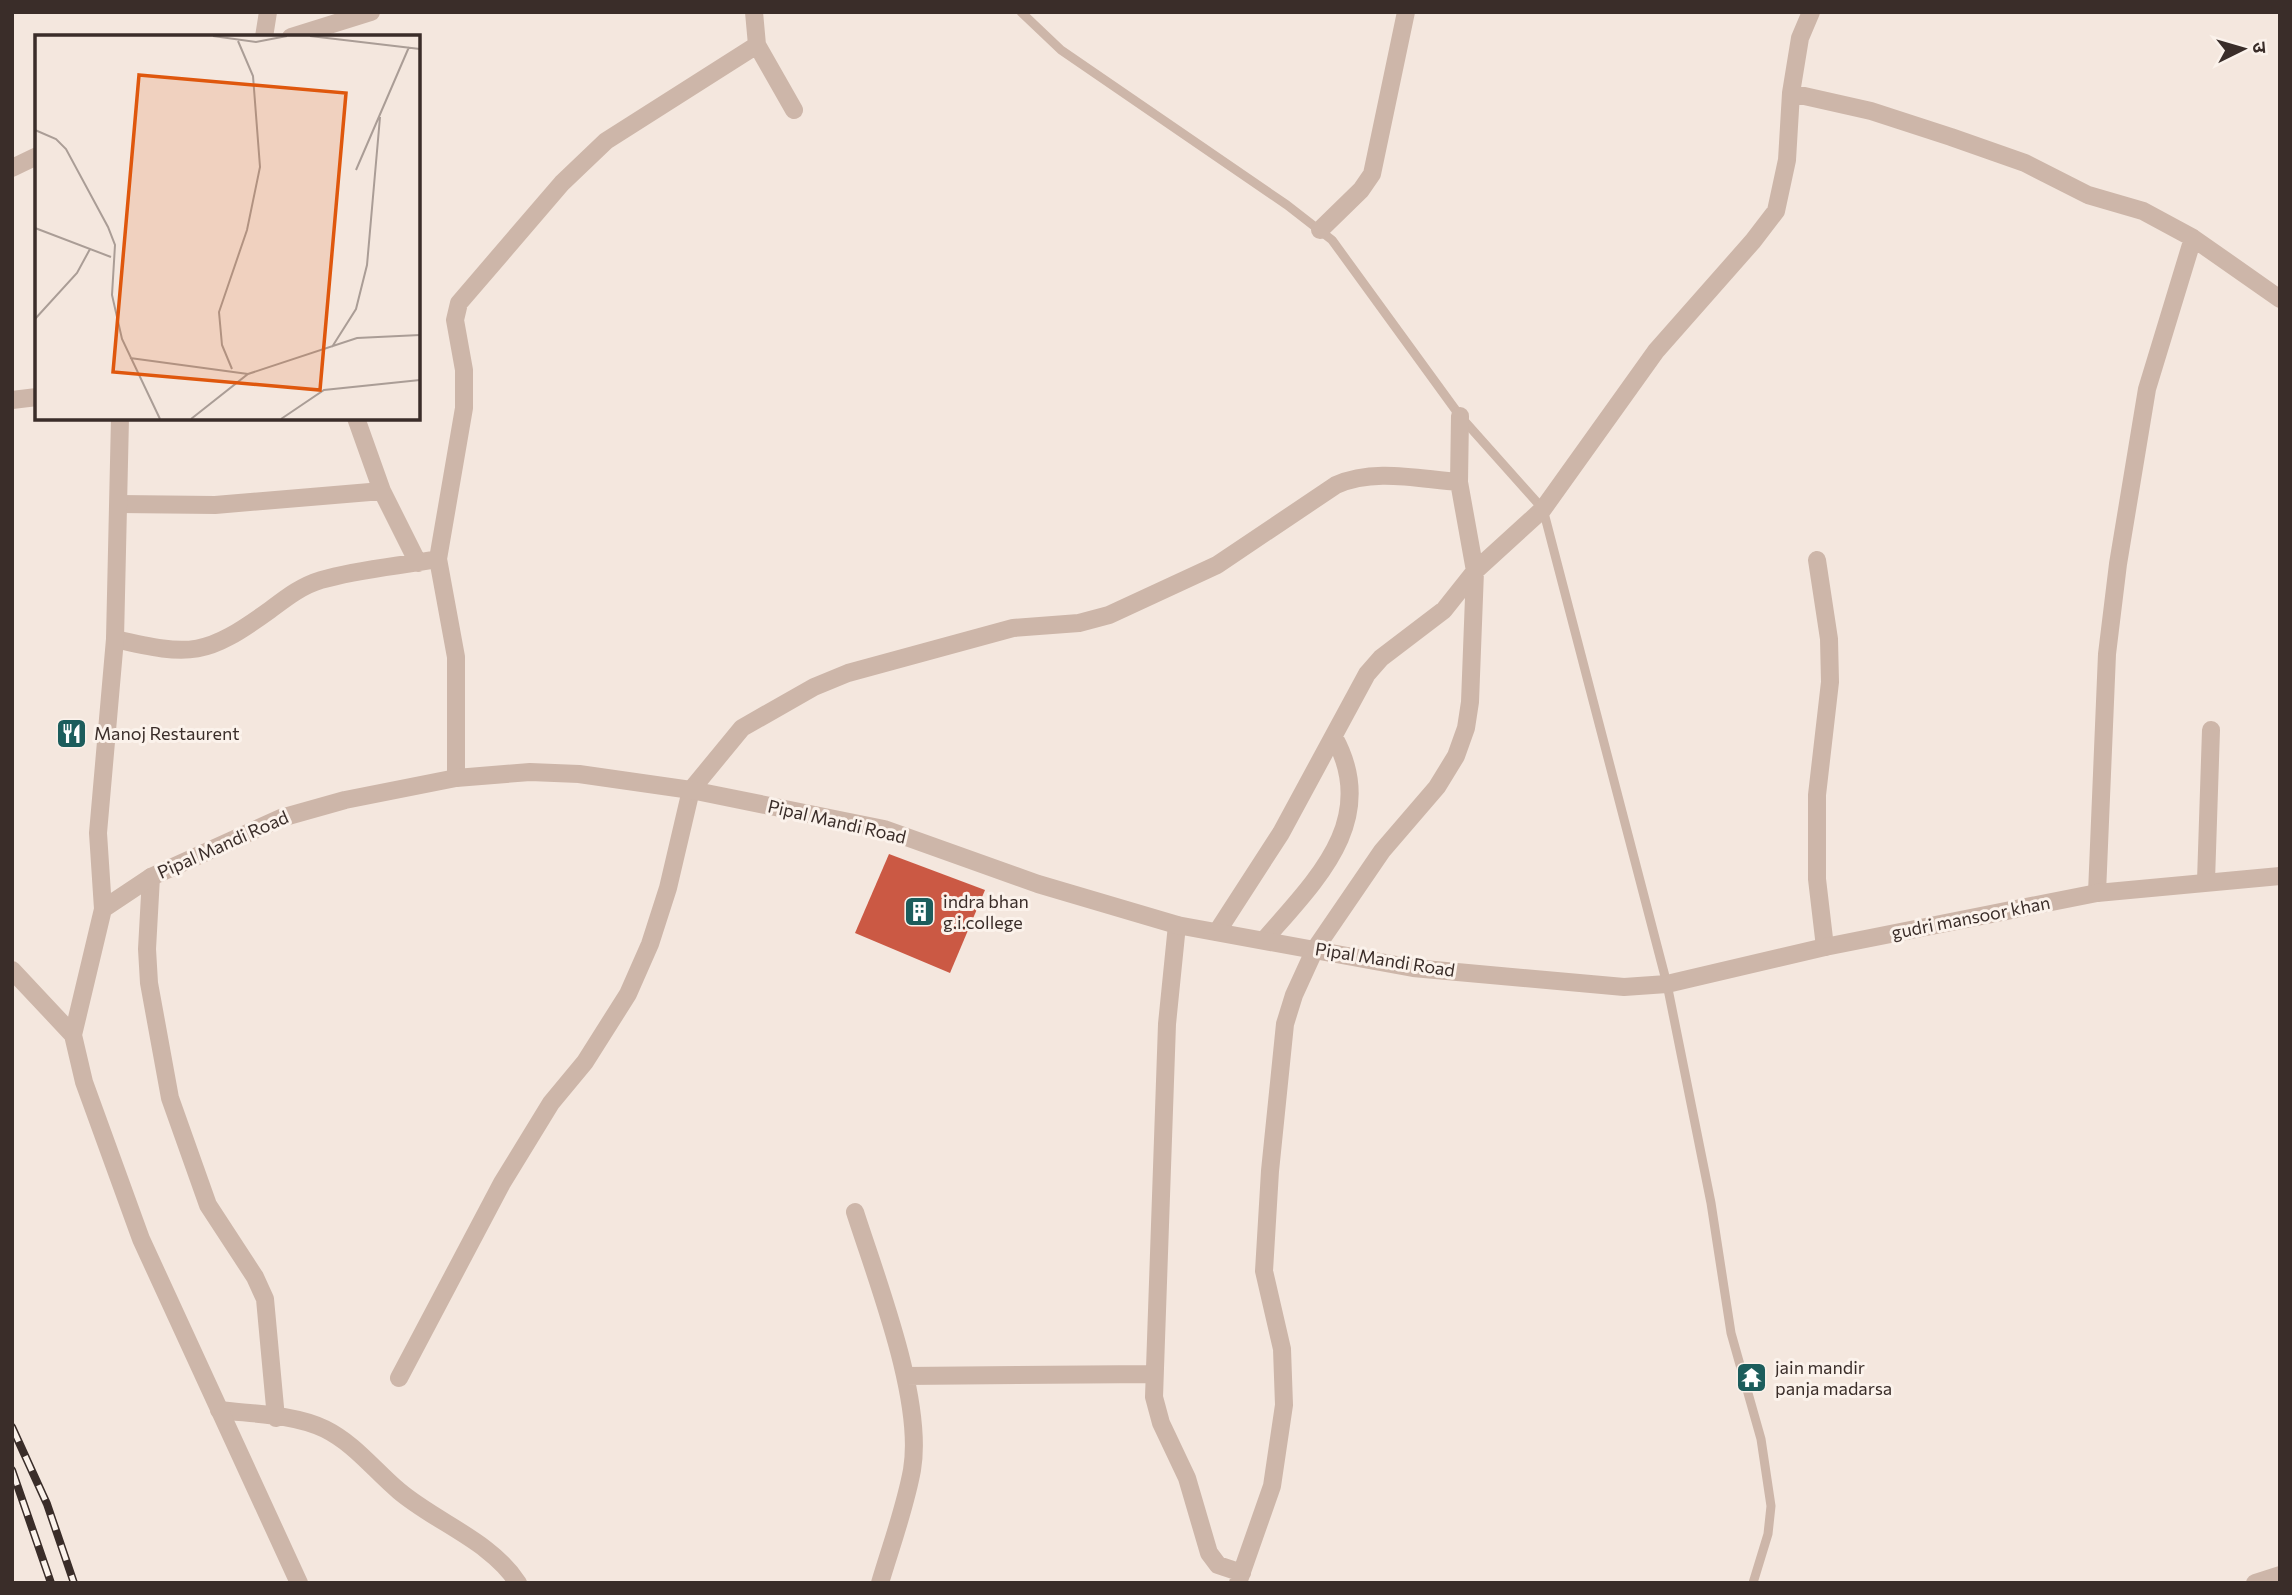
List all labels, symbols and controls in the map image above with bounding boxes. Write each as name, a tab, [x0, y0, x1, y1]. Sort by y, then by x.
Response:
north arrow	[2208, 14, 2278, 84]
inset map	[35, 35, 420, 420]
text: उ	[2248, 41, 2272, 55]
restaurant icon: Manoj Restaurent	[54, 717, 88, 751]
place label: Manoj Restaurent	[94, 722, 240, 744]
street label: Pipal Mandi Road	[766, 794, 909, 848]
street label: Pipal Mandi Road	[154, 805, 292, 883]
place label: indra bhan g.i.college	[943, 890, 1029, 933]
street label: gudri mansoor khan	[1890, 891, 2052, 943]
building icon: indra bhan g.i.college	[903, 895, 937, 929]
street label: Pipal Mandi Road	[1314, 937, 1457, 981]
place label: jain mandir panja madarsa	[1775, 1356, 1892, 1399]
temple icon: jain mandir panja madarsa	[1735, 1361, 1769, 1395]

